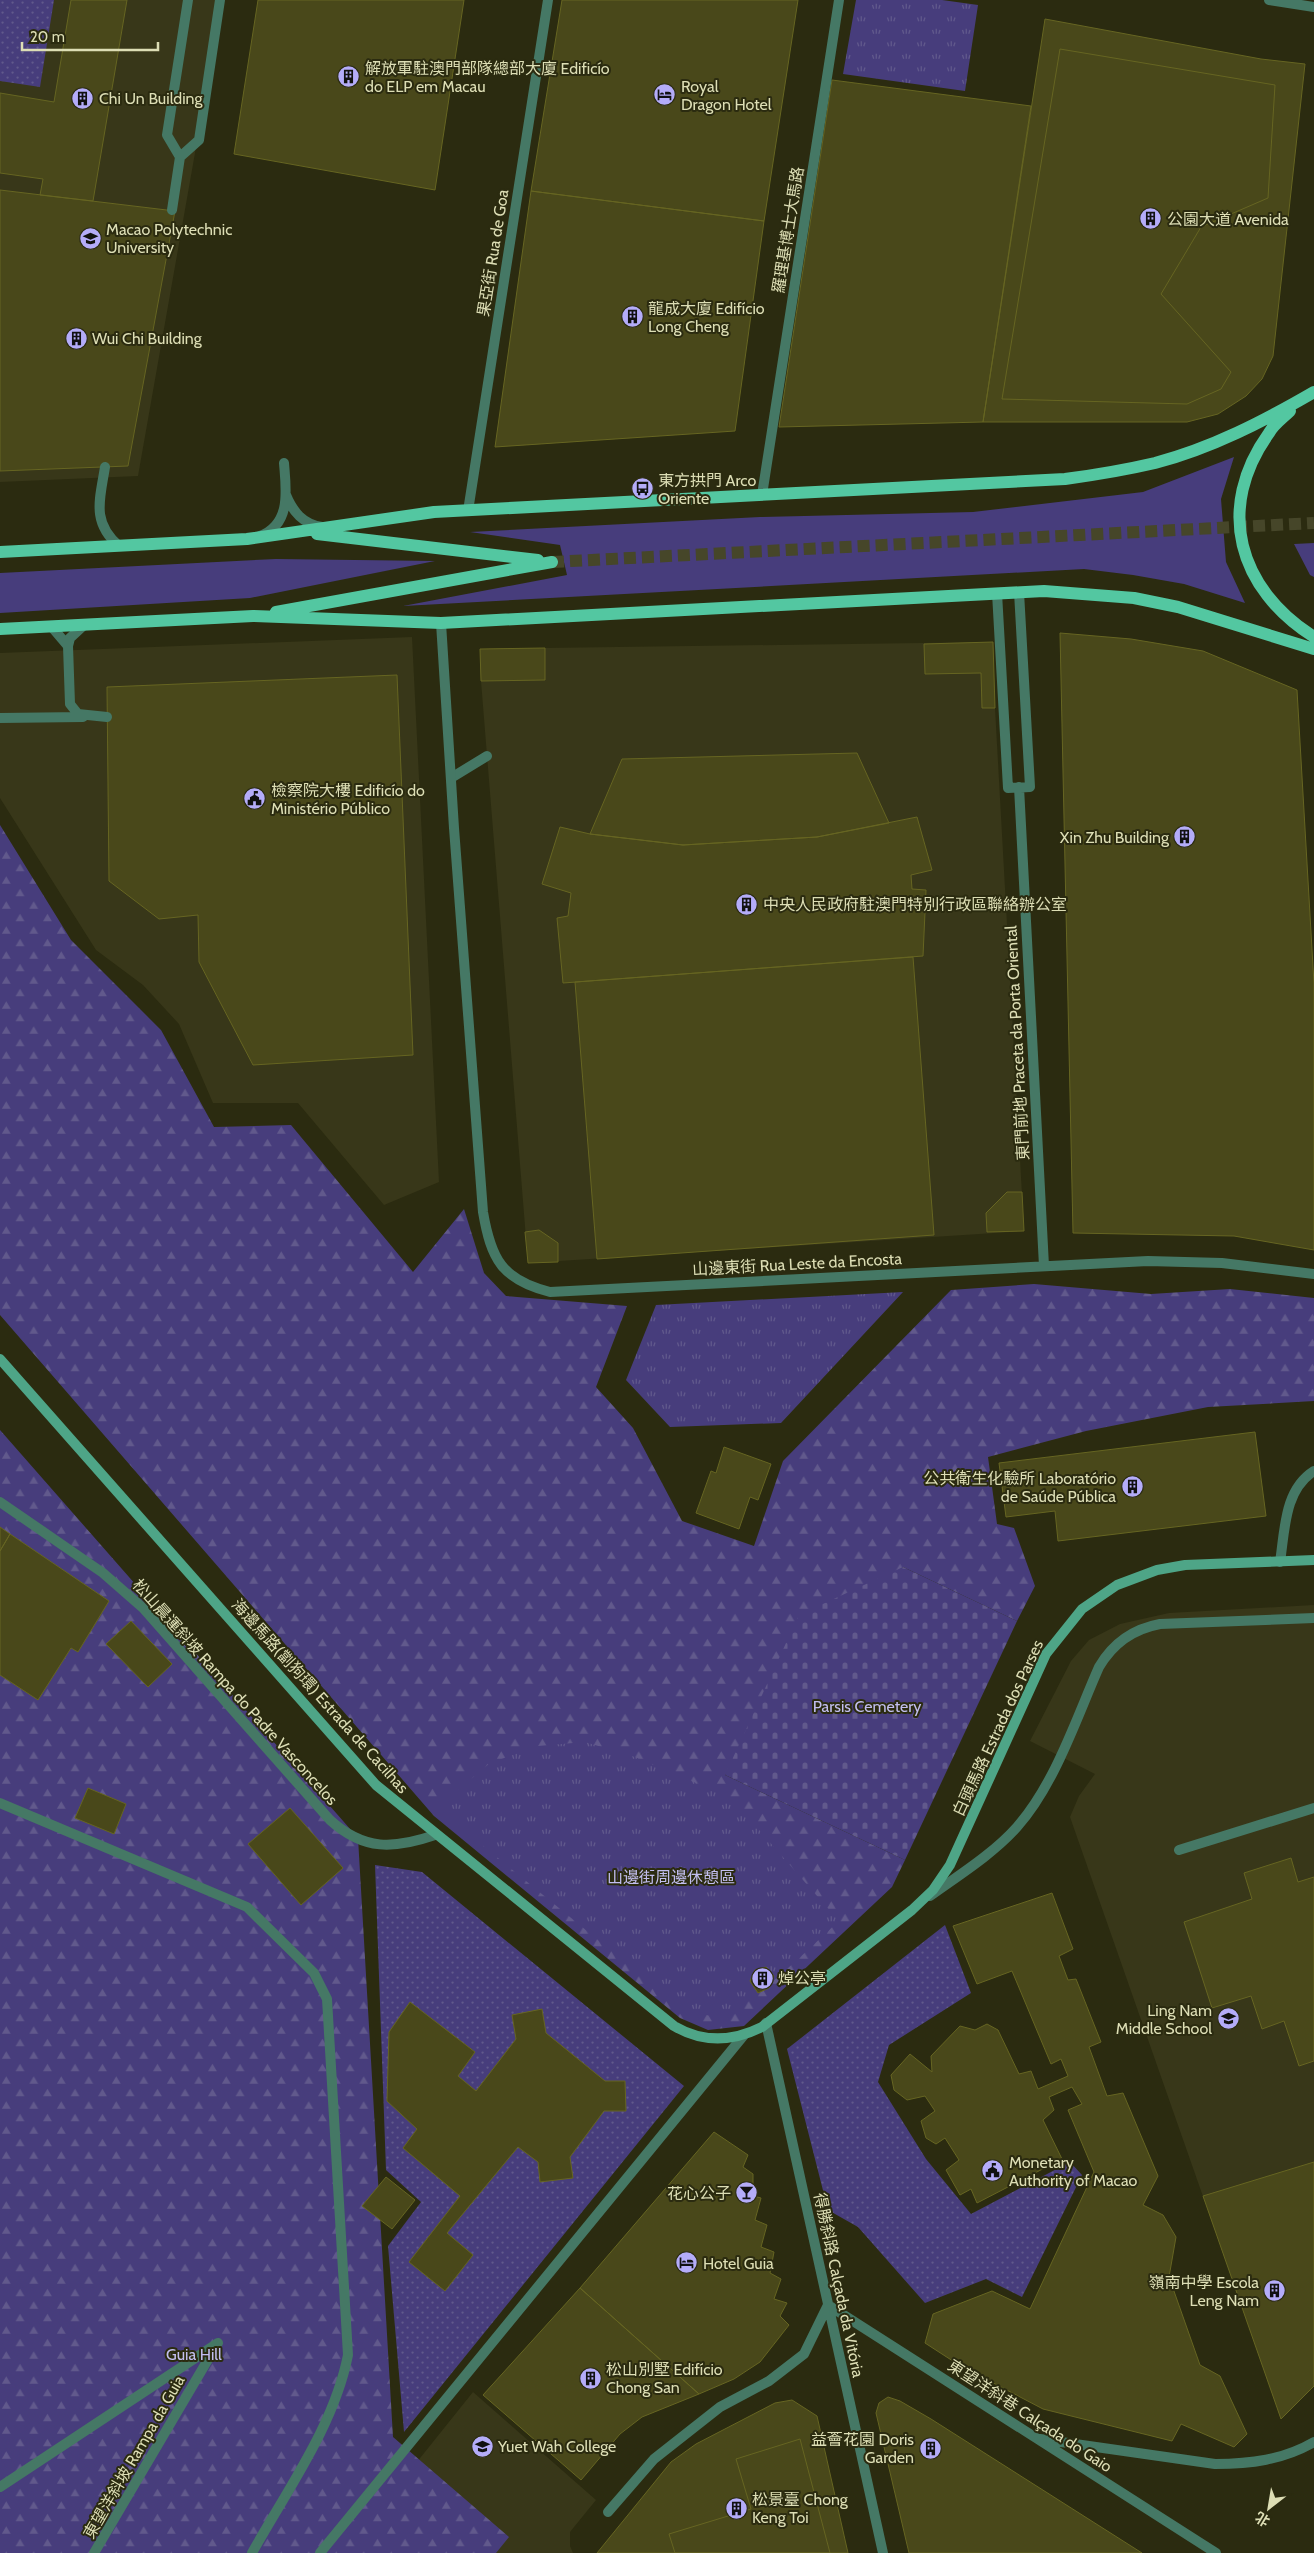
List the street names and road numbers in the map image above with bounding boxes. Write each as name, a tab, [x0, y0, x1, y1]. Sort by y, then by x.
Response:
street label: 羅理基博士大馬路	[769, 165, 807, 295]
street label: 果亞街 Rua de Goa	[474, 188, 512, 318]
street label: 東門前地 Praceta da Porta Oriental	[1001, 925, 1033, 1161]
street label: 山邊東街 Rua Leste da Encosta	[692, 1249, 903, 1279]
street label: 松山晨運斜坡 Rampa do Padre Vasconcelos	[128, 1575, 342, 1809]
street label: 海邊馬路(劏狗環) Estrada de Cacilhas	[228, 1595, 413, 1797]
street label: 白頭馬路 Estrada dos Parses	[949, 1637, 1047, 1819]
street label: 得勝斜路 Calçada da Vitória	[810, 2191, 868, 2379]
street label: 東望洋斜巷 Calçada do Gaio	[944, 2356, 1116, 2476]
street label: 東望洋斜坡 Rampa da Guia	[79, 2372, 189, 2542]

